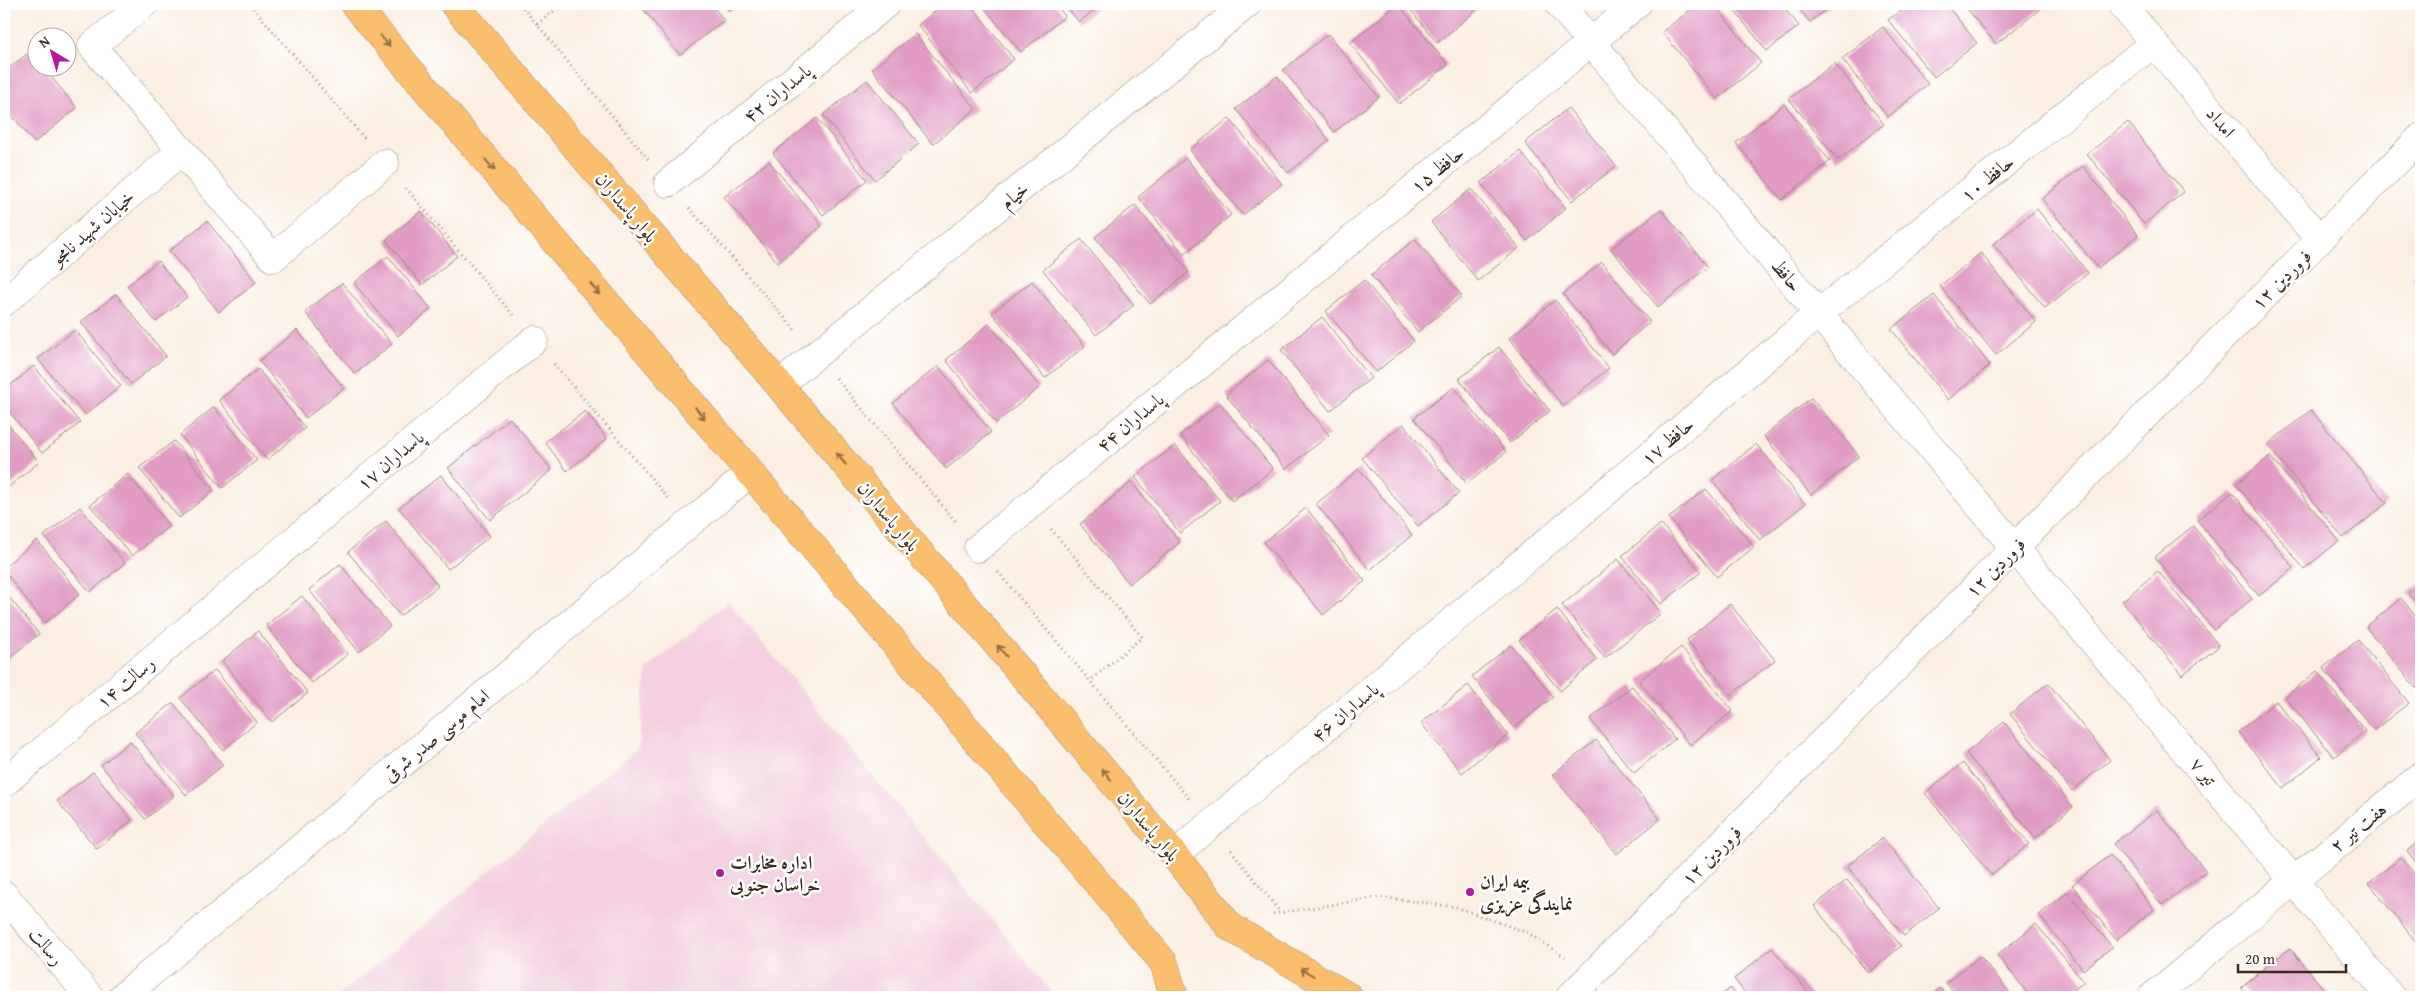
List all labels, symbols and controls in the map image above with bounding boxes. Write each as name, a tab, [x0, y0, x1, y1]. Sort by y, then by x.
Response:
north arrow	[28, 28, 78, 78]
text: N	[34, 31, 54, 53]
one-way arrow	[379, 34, 390, 47]
street label: پاسداران ۴۲	[737, 56, 818, 129]
street label: امداد	[2200, 100, 2242, 144]
street label: حافظ ۱۵	[1404, 139, 1470, 199]
street label: حافظ ۱۰	[1954, 148, 2020, 208]
one-way arrow	[484, 158, 495, 171]
street label: بلوار پاسداران	[589, 166, 665, 248]
street label: خیام	[994, 175, 1036, 218]
street label: خیابان شهید نامجو	[42, 182, 140, 273]
street label: ۱۲ فروردین	[2244, 242, 2318, 316]
street label: حافظ	[1765, 252, 1809, 298]
one-way arrow	[589, 282, 600, 295]
street label: پاسداران ۴۴	[1090, 384, 1171, 459]
one-way arrow	[694, 407, 706, 420]
street label: حافظ ۱۷	[1634, 410, 1700, 472]
street label: پاسداران ۱۷	[350, 422, 431, 497]
one-way arrow	[836, 453, 847, 466]
street label: بلوار پاسداران	[851, 475, 927, 557]
street label: ۱۲ فروردین	[1958, 530, 2032, 604]
one-way arrow	[997, 644, 1008, 657]
street label: رسالت ۱۴	[89, 649, 161, 715]
street label: پاسداران ۴۶	[1305, 674, 1386, 749]
street label: امام موسی صدر شرقی	[377, 682, 497, 790]
street label: ۷ تیر	[2184, 751, 2224, 792]
one-way arrow	[1101, 769, 1112, 782]
street label: بلوار پاسداران	[1111, 785, 1187, 867]
street label: هفت تیر ۲	[2324, 795, 2392, 859]
street label: ۱۲ فروردین	[1674, 818, 1748, 892]
place label: اداره مخابرات خراسان جنوبی	[729, 848, 820, 898]
marker: اداره مخابرات خراسان جنوبی	[714, 867, 726, 879]
place label: بیمه ایران نمایندگی عزیزی	[1480, 867, 1573, 917]
marker: بیمه ایران نمایندگی عزیزی	[1464, 886, 1476, 898]
street label: رسالت	[23, 921, 71, 971]
scale bar	[2238, 941, 2345, 973]
text: 20 m	[2245, 948, 2276, 969]
one-way arrow	[1301, 967, 1315, 977]

